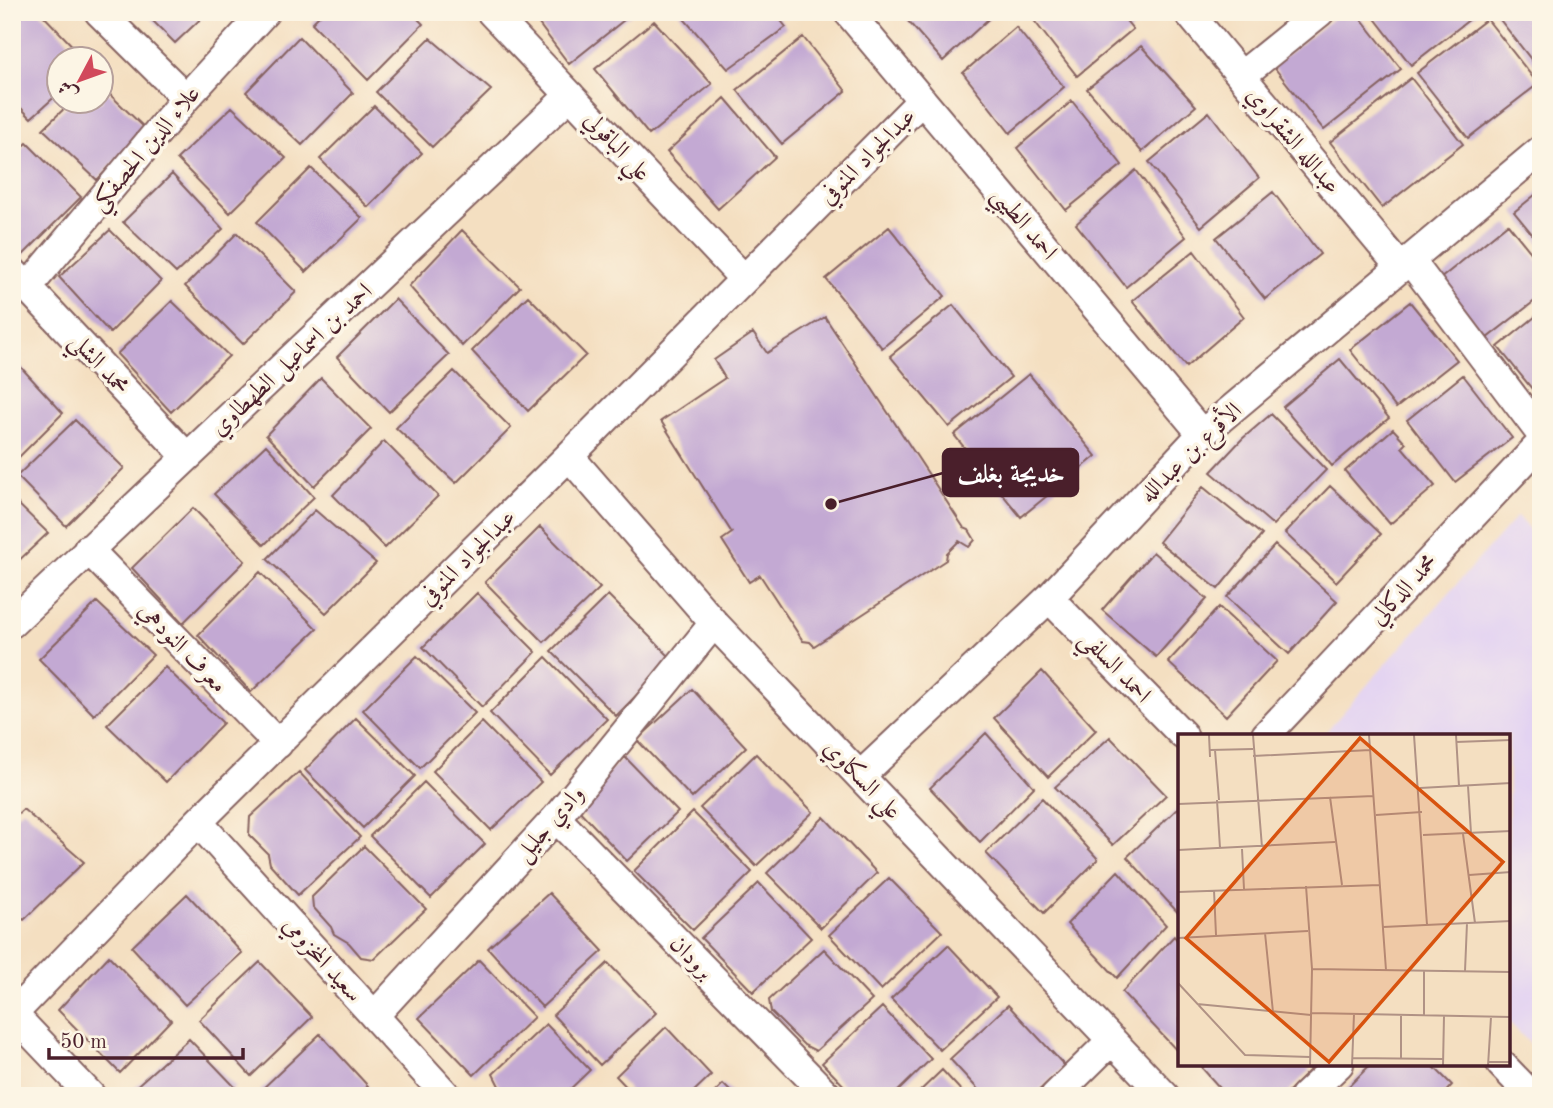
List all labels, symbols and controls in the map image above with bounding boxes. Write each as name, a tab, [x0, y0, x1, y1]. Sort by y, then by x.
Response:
north arrow	[46, 46, 116, 116]
text: ش	[56, 76, 82, 103]
street label: علاء الدين الحصفكي	[87, 81, 212, 222]
street label: عبدالله الشقراوي	[1237, 83, 1344, 203]
street label: عبدالجواد المنوفي	[815, 104, 925, 214]
street label: علي الباقولي	[572, 108, 654, 193]
street label: احمد الطيبي	[980, 183, 1061, 270]
street label: احمد بن اسماعيل الطهطاوي	[207, 280, 381, 445]
street label: محمد الشلي	[58, 329, 133, 406]
street label: الأقرع بن عبدالله	[1132, 395, 1251, 512]
callout: خديجة بغلف	[943, 449, 1078, 496]
text: خديجة بغلف	[957, 462, 1065, 489]
street label: عبدالجواد المنوفي	[415, 505, 525, 615]
street label: محمد الدكالي	[1365, 550, 1447, 634]
street label: معرف النودهي	[129, 598, 230, 702]
street label: احمد السلفي	[1068, 627, 1155, 714]
inset map	[1178, 734, 1511, 1066]
street label: علي السكاوي	[812, 735, 906, 831]
street label: وادي جليل	[512, 782, 593, 870]
street label: سعيد المخزومي	[274, 913, 366, 1011]
street label: برودان	[664, 932, 717, 985]
scale bar	[49, 1017, 243, 1061]
text: 50 m	[60, 1032, 107, 1053]

